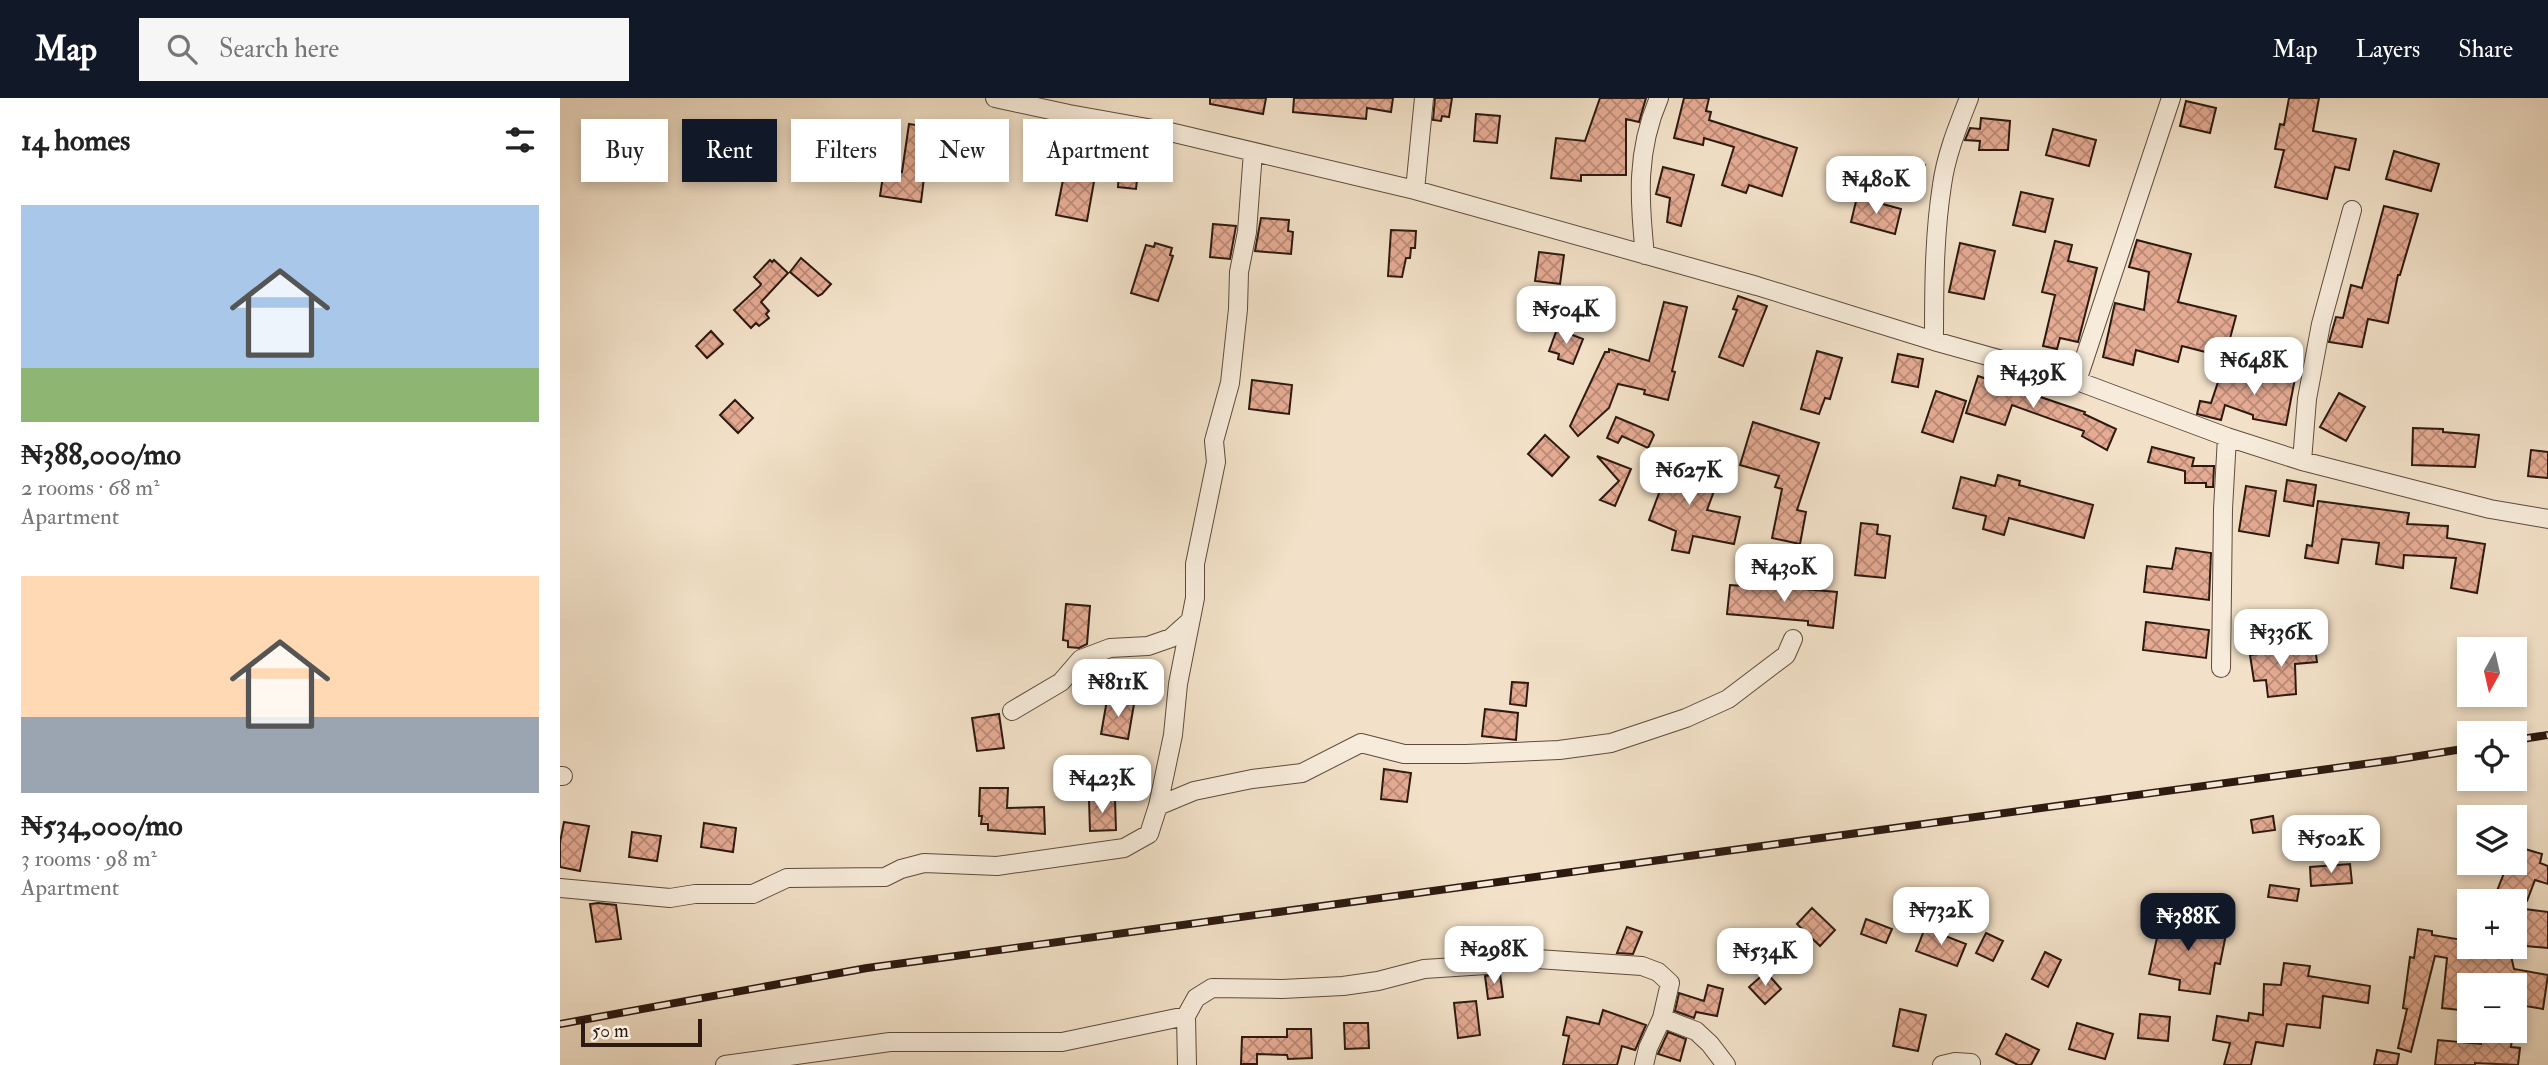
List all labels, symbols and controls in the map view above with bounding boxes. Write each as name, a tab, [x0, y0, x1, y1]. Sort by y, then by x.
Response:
search box	[139, 18, 629, 81]
text: Map	[35, 29, 97, 70]
icon: search	[163, 30, 201, 68]
text: Search here	[219, 33, 339, 65]
text: Map	[2273, 34, 2318, 65]
text: Layers	[2356, 34, 2420, 65]
text: Share	[2458, 34, 2513, 65]
chip: Buy	[581, 119, 668, 182]
chip: Rent	[682, 119, 777, 182]
chip: Filters	[791, 119, 901, 182]
chip: New	[915, 119, 1009, 182]
chip: Apartment	[1023, 119, 1173, 182]
icon: filters	[501, 121, 539, 159]
text: 14 homes	[21, 122, 130, 159]
pin: ₦480K	[1827, 156, 1925, 216]
text: ₦480K	[1842, 164, 1910, 193]
icon: home	[217, 250, 343, 376]
pin: ₦504K	[1517, 286, 1615, 346]
text: ₦504K	[1533, 294, 1599, 323]
pin: ₦648K	[2205, 338, 2303, 397]
text: ₦648K	[2220, 345, 2288, 374]
pin: ₦439K	[1984, 350, 2082, 410]
text: ₦439K	[2000, 358, 2066, 387]
text: ₦388,000/mo	[21, 436, 181, 473]
pin: ₦627K	[1640, 448, 1738, 507]
text: ₦627K	[1656, 455, 1722, 484]
text: 2 rooms · 68 m²	[21, 473, 160, 502]
text: Apartment	[21, 502, 119, 531]
pin: ₦430K	[1735, 545, 1833, 604]
text: ₦430K	[1751, 552, 1817, 581]
pin: ₦336K	[2232, 610, 2330, 669]
text: ₦336K	[2250, 617, 2312, 646]
icon: home	[217, 621, 343, 747]
north arrow	[2457, 637, 2527, 707]
map controls	[2457, 637, 2527, 1043]
pin: ₦811K	[1069, 660, 1167, 719]
text: ₦811K	[1088, 667, 1148, 696]
button: locate	[2457, 721, 2527, 791]
pin: ₦423K	[1053, 756, 1151, 815]
text: ₦423K	[1069, 763, 1135, 792]
button: layers	[2457, 805, 2527, 875]
text: ₦534,000/mo	[21, 807, 183, 844]
pin: ₦502K	[2282, 816, 2380, 875]
text: ₦502K	[2298, 823, 2364, 852]
text: 3 rooms · 98 m²	[21, 844, 157, 873]
text: Apartment	[21, 873, 119, 902]
pin: ₦732K	[1892, 888, 1990, 947]
button: +	[2457, 889, 2527, 959]
pin: ₦388K	[2139, 894, 2237, 953]
text: ₦732K	[1909, 895, 1973, 924]
text: ₦388K	[2156, 901, 2220, 930]
pin: ₦298K	[1445, 926, 1543, 986]
pin: ₦534K	[1716, 928, 1814, 988]
text: ₦298K	[1461, 934, 1527, 963]
text: ₦534K	[1733, 936, 1797, 965]
button: −	[2457, 973, 2527, 1043]
scale bar	[581, 1016, 702, 1048]
text: 50 m	[592, 1019, 629, 1043]

